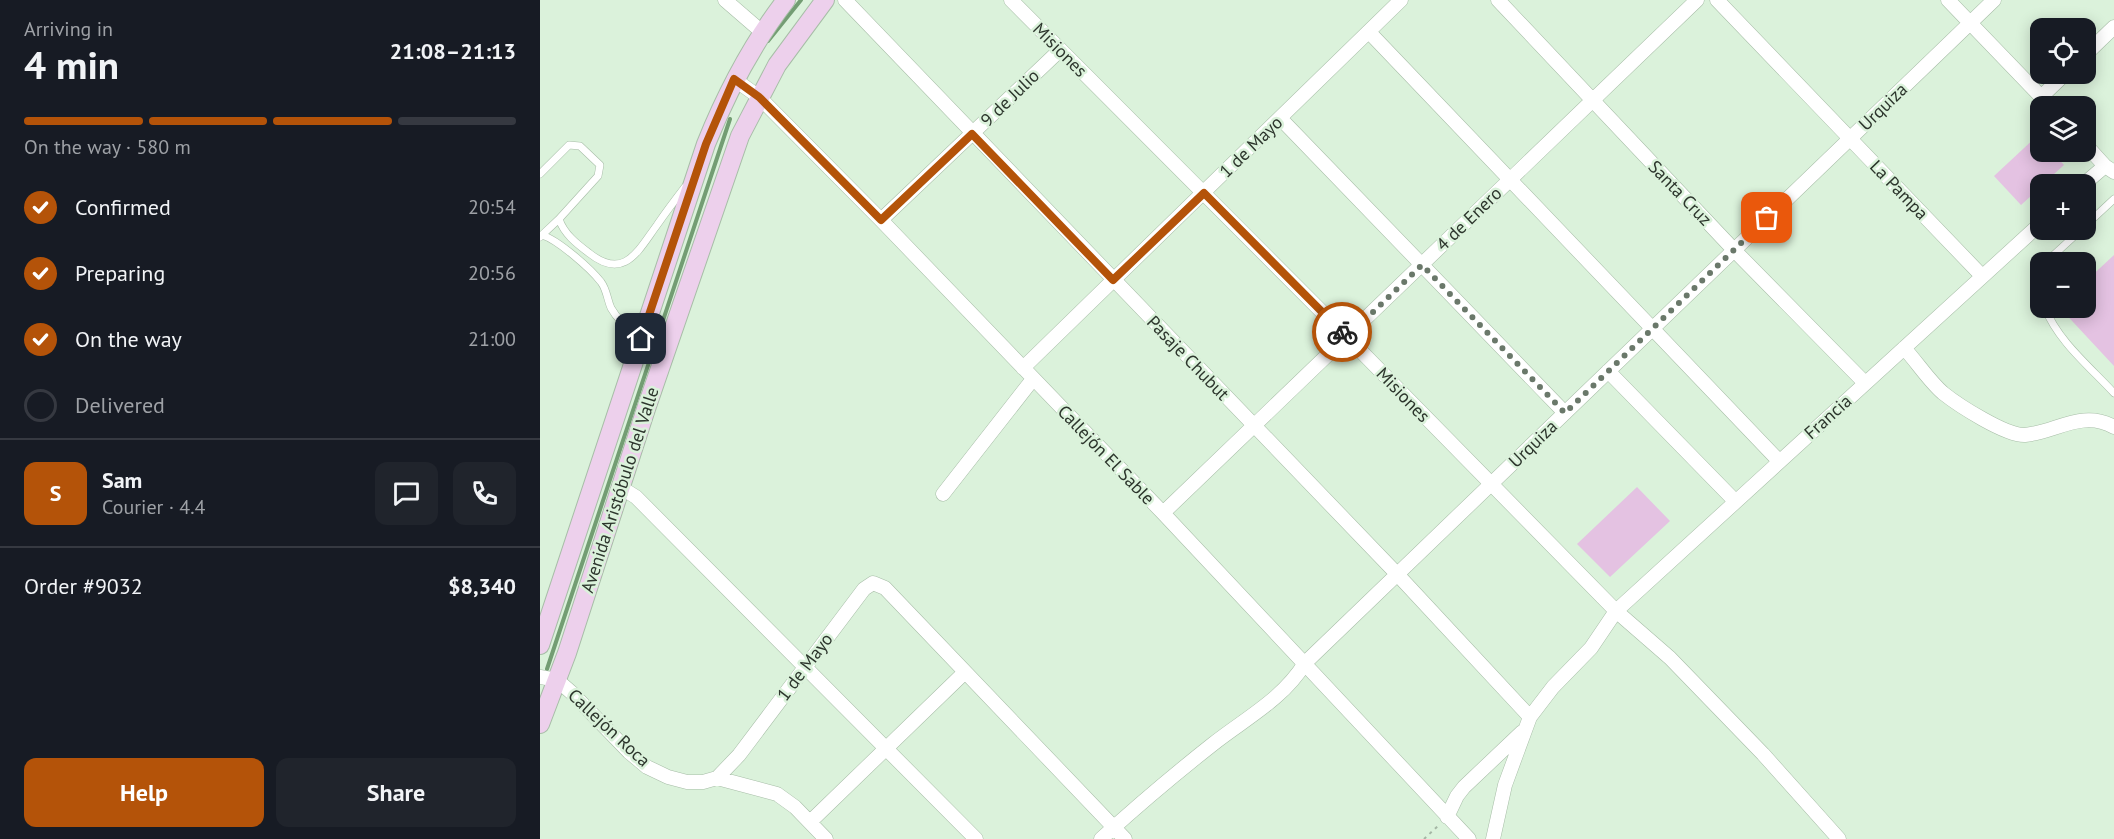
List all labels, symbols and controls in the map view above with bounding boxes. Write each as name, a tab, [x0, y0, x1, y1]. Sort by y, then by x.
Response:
text: Arriving in	[24, 16, 113, 42]
street label: Misiones	[1028, 18, 1092, 82]
map controls	[2030, 18, 2096, 318]
button: locate	[2030, 18, 2096, 84]
text: 21:08–21:13	[390, 37, 516, 65]
text: 4 min	[24, 39, 119, 90]
street label: 9 de Julio	[975, 64, 1044, 131]
street label: Urquiza	[1853, 78, 1912, 135]
button: layers	[2030, 96, 2096, 162]
street label: 1 de Mayo	[1214, 111, 1287, 182]
text: On the way · 580 m	[24, 134, 191, 160]
street label: Santa Cruz	[1644, 155, 1717, 230]
street label: La Pampa	[1865, 155, 1933, 224]
button: +	[2030, 174, 2096, 240]
street label: 4 de Enero	[1431, 182, 1506, 256]
icon: check	[24, 191, 57, 224]
pin	[1741, 192, 1792, 243]
text: Confirmed	[75, 193, 171, 221]
text: 20:54	[468, 194, 516, 220]
icon: bag	[1750, 201, 1783, 234]
button: −	[2030, 252, 2096, 318]
icon: check	[24, 257, 57, 290]
text: Preparing	[75, 259, 165, 287]
text: 20:56	[468, 260, 516, 286]
courier	[1312, 302, 1372, 362]
street label: Pasaje Chubut	[1142, 310, 1234, 405]
pin	[615, 313, 666, 364]
icon: bike	[1326, 316, 1359, 349]
icon: home	[624, 322, 657, 355]
icon: check	[24, 323, 57, 356]
text: On the way	[75, 325, 182, 353]
text: 21:00	[468, 326, 516, 352]
street label: Misiones	[1372, 362, 1435, 427]
street label: Avenida Aristóbulo del Valle	[575, 384, 664, 596]
street label: Francia	[1799, 389, 1856, 444]
text: Delivered	[75, 391, 165, 419]
street label: Callejón El Sable	[1053, 400, 1160, 509]
street label: Urquiza	[1503, 415, 1562, 472]
button: chat	[375, 462, 438, 525]
button: phone	[453, 462, 516, 525]
text: Sam	[102, 466, 142, 494]
text: S	[50, 479, 61, 507]
text: Courier · 4.4	[102, 494, 205, 520]
text: Order #9032	[24, 572, 143, 600]
text: $8,340	[448, 572, 516, 600]
street label: 1 de Mayo	[772, 628, 838, 705]
street label: Callejón Roca	[563, 684, 655, 772]
button: Help	[24, 758, 264, 827]
button: Share	[276, 758, 516, 827]

